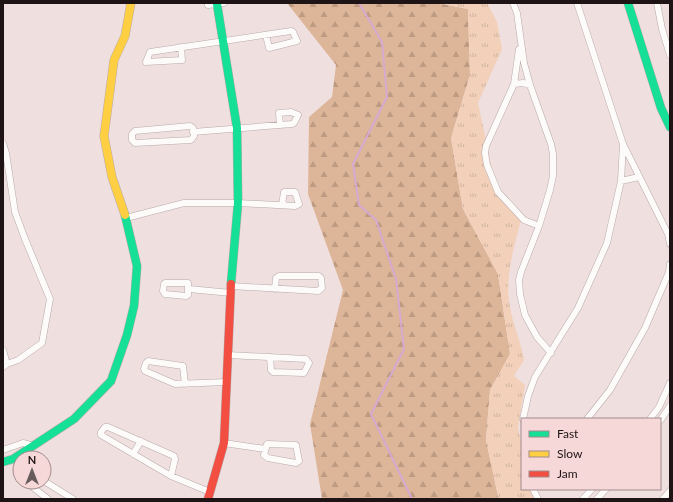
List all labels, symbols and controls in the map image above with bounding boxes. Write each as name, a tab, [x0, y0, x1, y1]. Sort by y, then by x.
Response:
legend	[521, 418, 661, 490]
text: Fast	[557, 426, 579, 441]
text: Slow	[557, 446, 583, 461]
north arrow	[12, 450, 52, 490]
text: N	[28, 453, 36, 466]
text: Jam	[557, 466, 578, 481]

